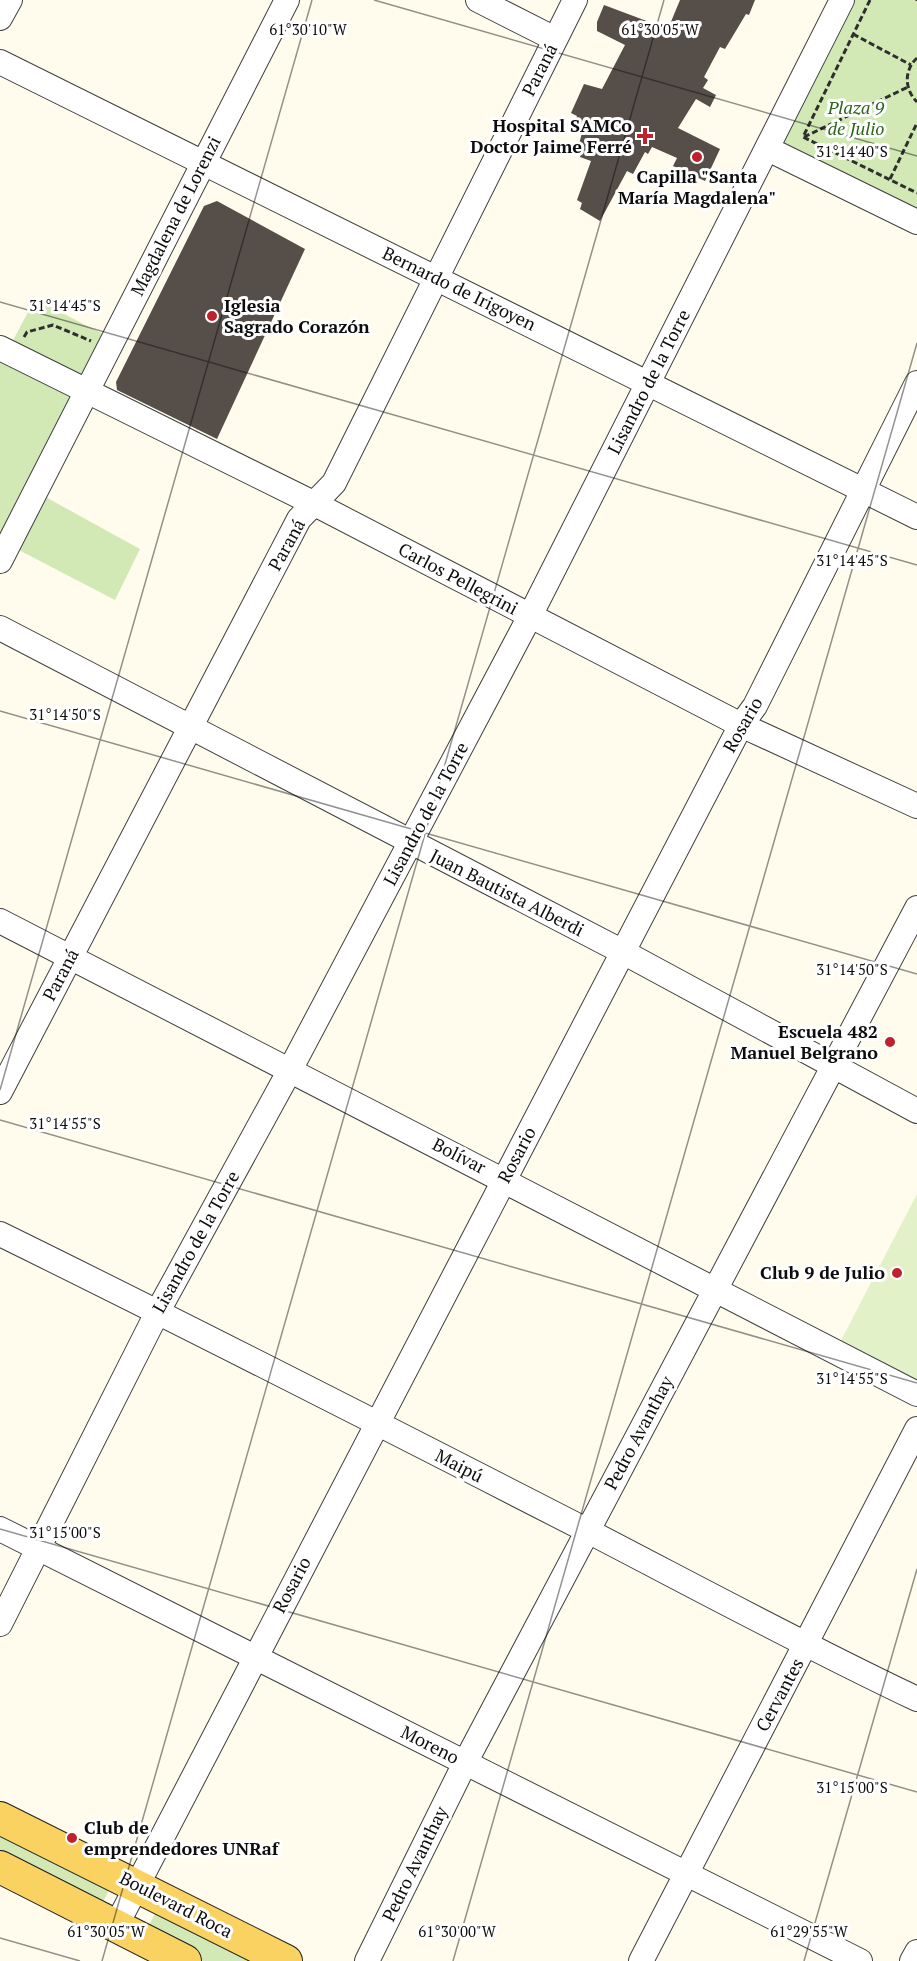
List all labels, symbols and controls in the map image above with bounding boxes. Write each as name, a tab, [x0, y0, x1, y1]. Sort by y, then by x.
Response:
text: 61°30'10"W	[269, 19, 348, 39]
text: 61°30'05"W	[621, 19, 700, 39]
street label: Paraná	[516, 39, 562, 100]
park label: Plaza 9 de Julio	[827, 95, 885, 140]
place label: Hospital SAMCo Doctor Jaime Ferré	[470, 113, 632, 158]
marker: Hospital SAMCo Doctor Jaime Ferré	[636, 127, 654, 145]
street label: Magdalena de Lorenzi	[124, 132, 226, 299]
text: 31°14'40"S	[816, 141, 888, 161]
marker: Capilla "Santa María Magdalena"	[690, 150, 704, 164]
place label: Capilla "Santa María Magdalena"	[618, 164, 776, 209]
street label: Bernardo de Irigoyen	[379, 241, 540, 336]
place label: Iglesia Sagrado Corazón	[224, 293, 370, 338]
text: 31°14'45"S	[29, 295, 101, 315]
street label: Lisandro de la Torre	[601, 305, 695, 458]
marker: Iglesia Sagrado Corazón	[205, 309, 219, 323]
street label: Paraná	[262, 514, 310, 575]
street label: Carlos Pellegrini	[394, 536, 522, 620]
text: 31°14'45"S	[816, 550, 888, 570]
street label: Rosario	[717, 692, 768, 757]
text: 31°14'50"S	[29, 704, 101, 724]
street label: Lisandro de la Torre	[377, 738, 473, 889]
street label: Juan Bautista Alberdi	[426, 843, 589, 941]
street label: Paraná	[36, 944, 84, 1005]
text: 31°14'50"S	[816, 959, 888, 979]
place label: Escuela 482 Manuel Belgrano	[730, 1019, 878, 1064]
marker: Escuela 482 Manuel Belgrano	[883, 1035, 897, 1049]
text: 31°14'55"S	[29, 1113, 101, 1133]
street label: Rosario	[491, 1122, 541, 1187]
street label: Bolívar	[429, 1131, 490, 1179]
street label: Lisandro de la Torre	[146, 1166, 244, 1317]
place label: Club 9 de Julio	[760, 1260, 885, 1284]
marker: Club 9 de Julio	[890, 1266, 904, 1280]
text: 31°14'55"S	[816, 1368, 888, 1388]
street label: Pedro Avanthay	[598, 1371, 679, 1494]
street label: Maipú	[431, 1443, 487, 1487]
text: 31°15'00"S	[29, 1522, 101, 1542]
street label: Rosario	[266, 1552, 316, 1617]
street label: Cervantes	[750, 1654, 808, 1735]
street label: Moreno	[397, 1719, 464, 1769]
text: 31°15'00"S	[816, 1777, 888, 1797]
street label: Pedro Avanthay	[376, 1801, 453, 1925]
place label: Club de emprendedores UNRaf	[84, 1815, 280, 1860]
marker: Club de emprendedores UNRaf	[65, 1831, 79, 1845]
street label: Boulevard Roca	[116, 1865, 237, 1943]
text: 61°30'05"W	[67, 1921, 146, 1941]
text: 61°30'00"W	[418, 1921, 497, 1941]
text: 61°29'55"W	[770, 1921, 849, 1941]

